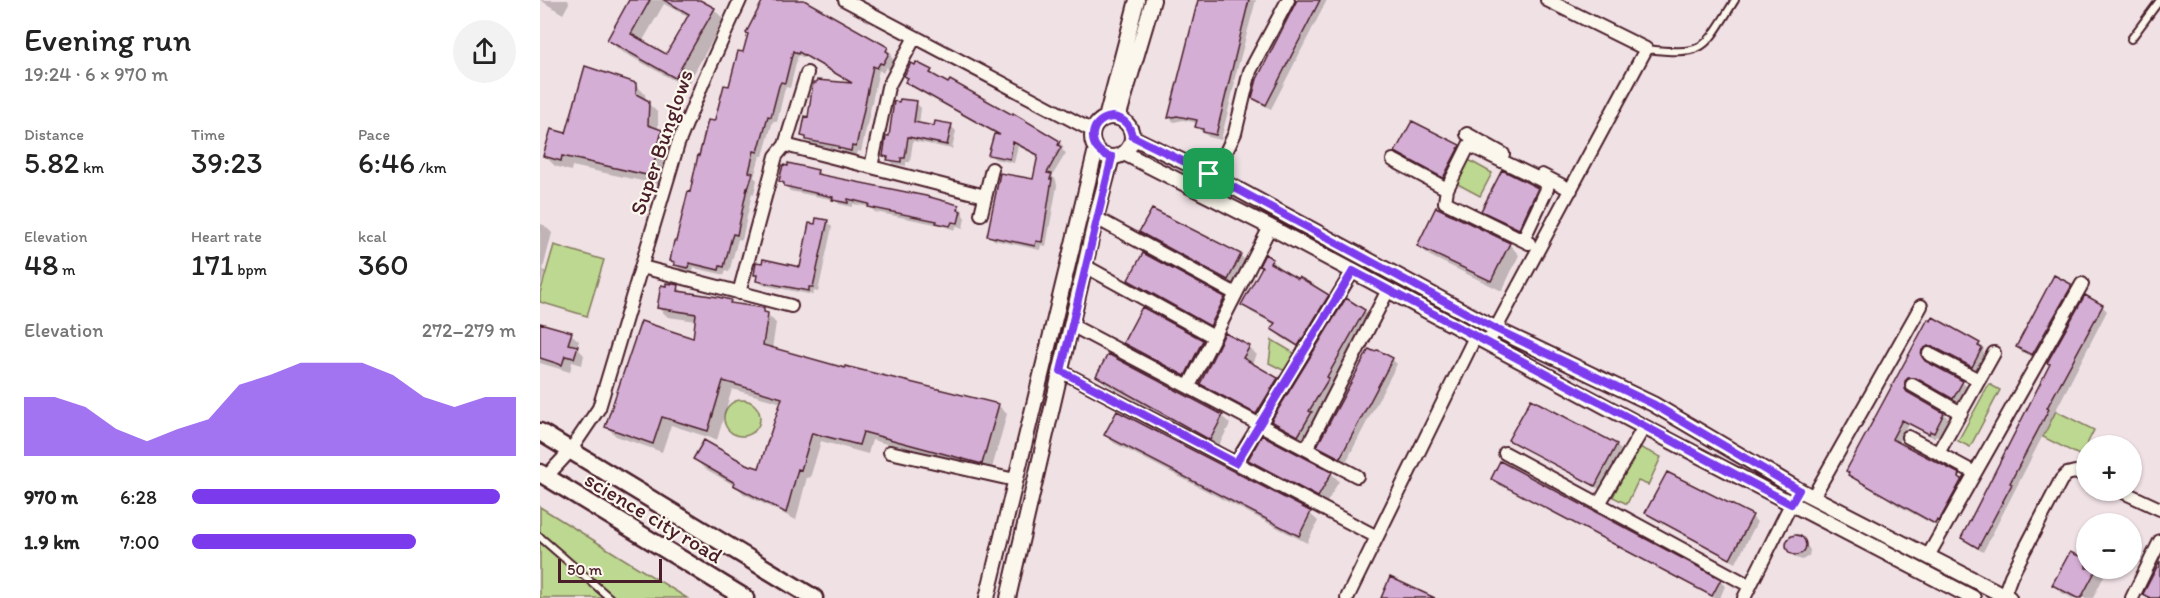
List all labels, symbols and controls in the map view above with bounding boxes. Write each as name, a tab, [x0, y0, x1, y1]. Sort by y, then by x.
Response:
text: Evening run	[24, 20, 191, 59]
button: share	[453, 20, 516, 83]
text: 19:24 · 6 × 970 m	[24, 62, 168, 86]
street label: Super Bunglows	[624, 66, 699, 218]
text: Distance	[24, 125, 84, 144]
text: Time	[191, 125, 225, 144]
text: Pace	[358, 125, 390, 144]
text: 5.82	[24, 144, 79, 181]
text: 39:23	[191, 144, 263, 181]
text: 6:46	[358, 144, 415, 181]
pin	[1183, 148, 1234, 199]
icon: arrive	[1192, 157, 1225, 190]
text: km	[79, 158, 104, 177]
text: /km	[415, 158, 447, 177]
text: Elevation	[24, 227, 88, 246]
text: Heart rate	[191, 227, 262, 246]
text: kcal	[358, 227, 386, 246]
text: 48	[24, 246, 58, 283]
text: 171	[191, 246, 234, 283]
text: 360	[358, 246, 409, 283]
text: m	[58, 260, 76, 279]
text: bpm	[234, 260, 267, 279]
text: Elevation	[24, 318, 103, 342]
text: 272–279 m	[422, 318, 516, 342]
map controls	[2076, 435, 2142, 579]
button: +	[2076, 435, 2142, 501]
street label: science city road	[580, 466, 728, 569]
text: 970 m	[24, 485, 78, 509]
text: 6:28	[120, 485, 157, 509]
button: −	[2076, 513, 2142, 579]
text: 1.9 km	[24, 530, 80, 554]
text: 7:00	[120, 530, 159, 554]
scale bar	[558, 556, 662, 584]
text: 50 m	[567, 560, 602, 579]

